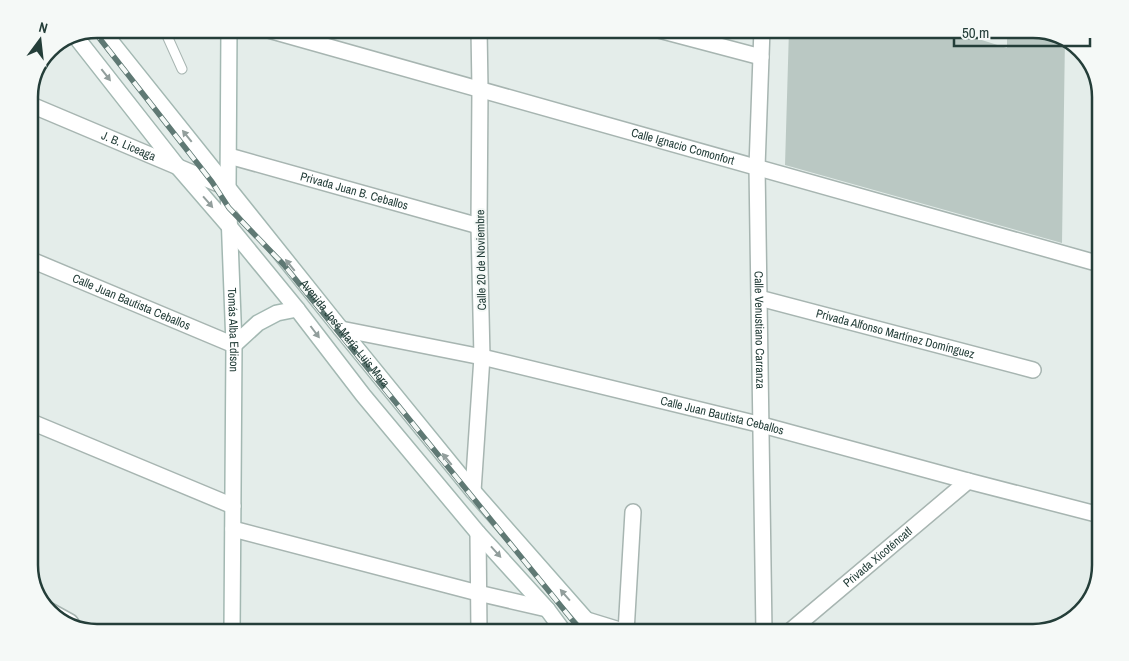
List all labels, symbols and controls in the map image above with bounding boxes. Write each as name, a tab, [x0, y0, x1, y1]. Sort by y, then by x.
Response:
north arrow	[15, 15, 65, 65]
scale bar	[954, 15, 1090, 47]
text: N	[37, 18, 50, 37]
text: 50 m	[962, 22, 989, 43]
one-way arrow	[101, 68, 112, 81]
street label: Calle Ignacio Comonfort	[629, 124, 736, 169]
street label: J. B. Liceaga	[99, 127, 159, 165]
one-way arrow	[181, 130, 192, 143]
street label: Privada Juan B. Ceballos	[298, 168, 410, 214]
one-way arrow	[203, 195, 214, 208]
street label: Calle 20 de Noviembre	[472, 210, 490, 310]
one-way arrow	[285, 258, 295, 272]
street label: Calle Juan Bautista Ceballos	[70, 270, 193, 334]
street label: Calle Venustiano Carranza	[751, 271, 768, 389]
street label: Avenida José María Luis Mora	[296, 275, 394, 391]
street label: Tomás Alba Edison	[224, 287, 242, 372]
street label: Privada Alfonso Martínez Domínguez	[814, 305, 976, 362]
one-way arrow	[309, 325, 320, 338]
street label: Calle Juan Bautista Ceballos	[659, 393, 786, 439]
one-way arrow	[442, 453, 453, 466]
street label: Privada Xicoténcatl	[840, 524, 916, 591]
one-way arrow	[490, 545, 502, 557]
one-way arrow	[559, 590, 571, 602]

